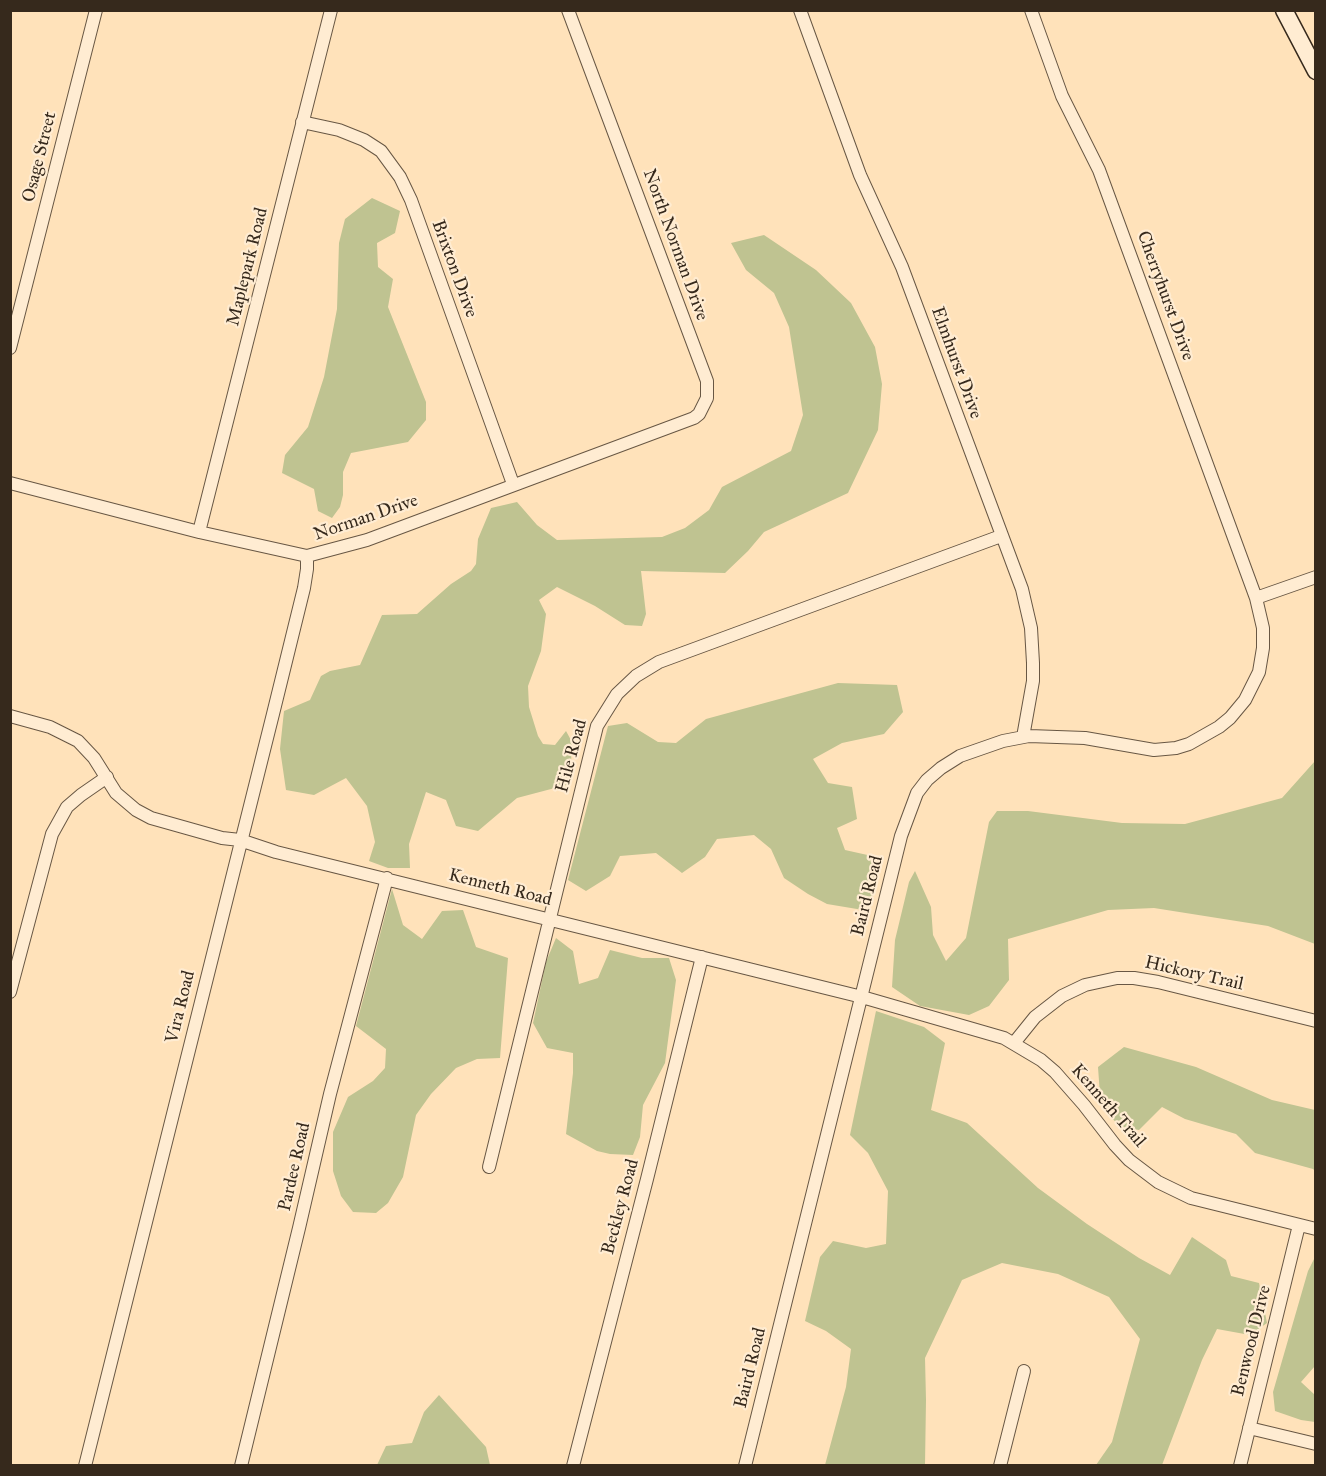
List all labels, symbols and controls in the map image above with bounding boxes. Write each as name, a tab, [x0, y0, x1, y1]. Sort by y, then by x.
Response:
street label: Osage Street	[18, 110, 62, 204]
street label: North Norman Drive	[638, 166, 712, 324]
street label: Maplepark Road	[223, 206, 273, 328]
street label: Brixton Drive	[426, 217, 482, 321]
street label: Cherryhurst Drive	[1132, 228, 1198, 364]
street label: Elmhurst Drive	[926, 304, 986, 422]
street label: Norman Drive	[311, 490, 421, 546]
street label: Hile Road	[552, 717, 592, 795]
street label: Baird Road	[848, 853, 888, 939]
street label: Kenneth Road	[446, 865, 554, 911]
street label: Hickory Trail	[1143, 952, 1245, 996]
street label: Vira Road	[162, 968, 200, 1046]
street label: Kenneth Trail	[1066, 1060, 1150, 1152]
street label: Pardee Road	[274, 1120, 316, 1214]
street label: Beckley Road	[598, 1157, 644, 1257]
street label: Benwood Drive	[1228, 1283, 1276, 1399]
street label: Baird Road	[731, 1325, 771, 1411]

